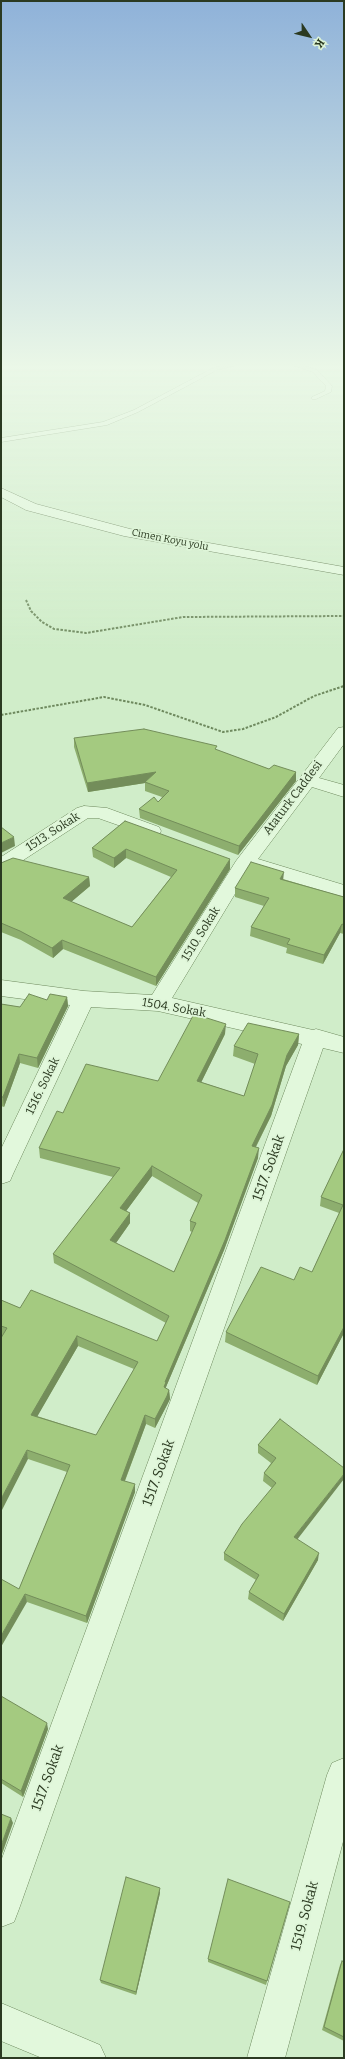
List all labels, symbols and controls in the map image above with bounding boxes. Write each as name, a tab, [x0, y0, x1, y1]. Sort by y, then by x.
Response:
north arrow	[289, 16, 329, 56]
text: K	[312, 36, 327, 50]
street label: Cimen Koyu yolu	[131, 527, 209, 553]
street label: Ataturk Caddesi	[260, 758, 326, 838]
street label: 1513. Sokak	[23, 809, 83, 855]
street label: 1510. Sokak	[179, 904, 223, 964]
street label: 1504. Sokak	[141, 995, 207, 1021]
street label: 1516. Sokak	[23, 1055, 63, 1117]
street label: 1517. Sokak	[249, 1132, 289, 1204]
street label: 1517. Sokak	[139, 1437, 179, 1509]
street label: 1517. Sokak	[28, 1742, 68, 1814]
street label: 1519. Sokak	[288, 1879, 322, 1953]

